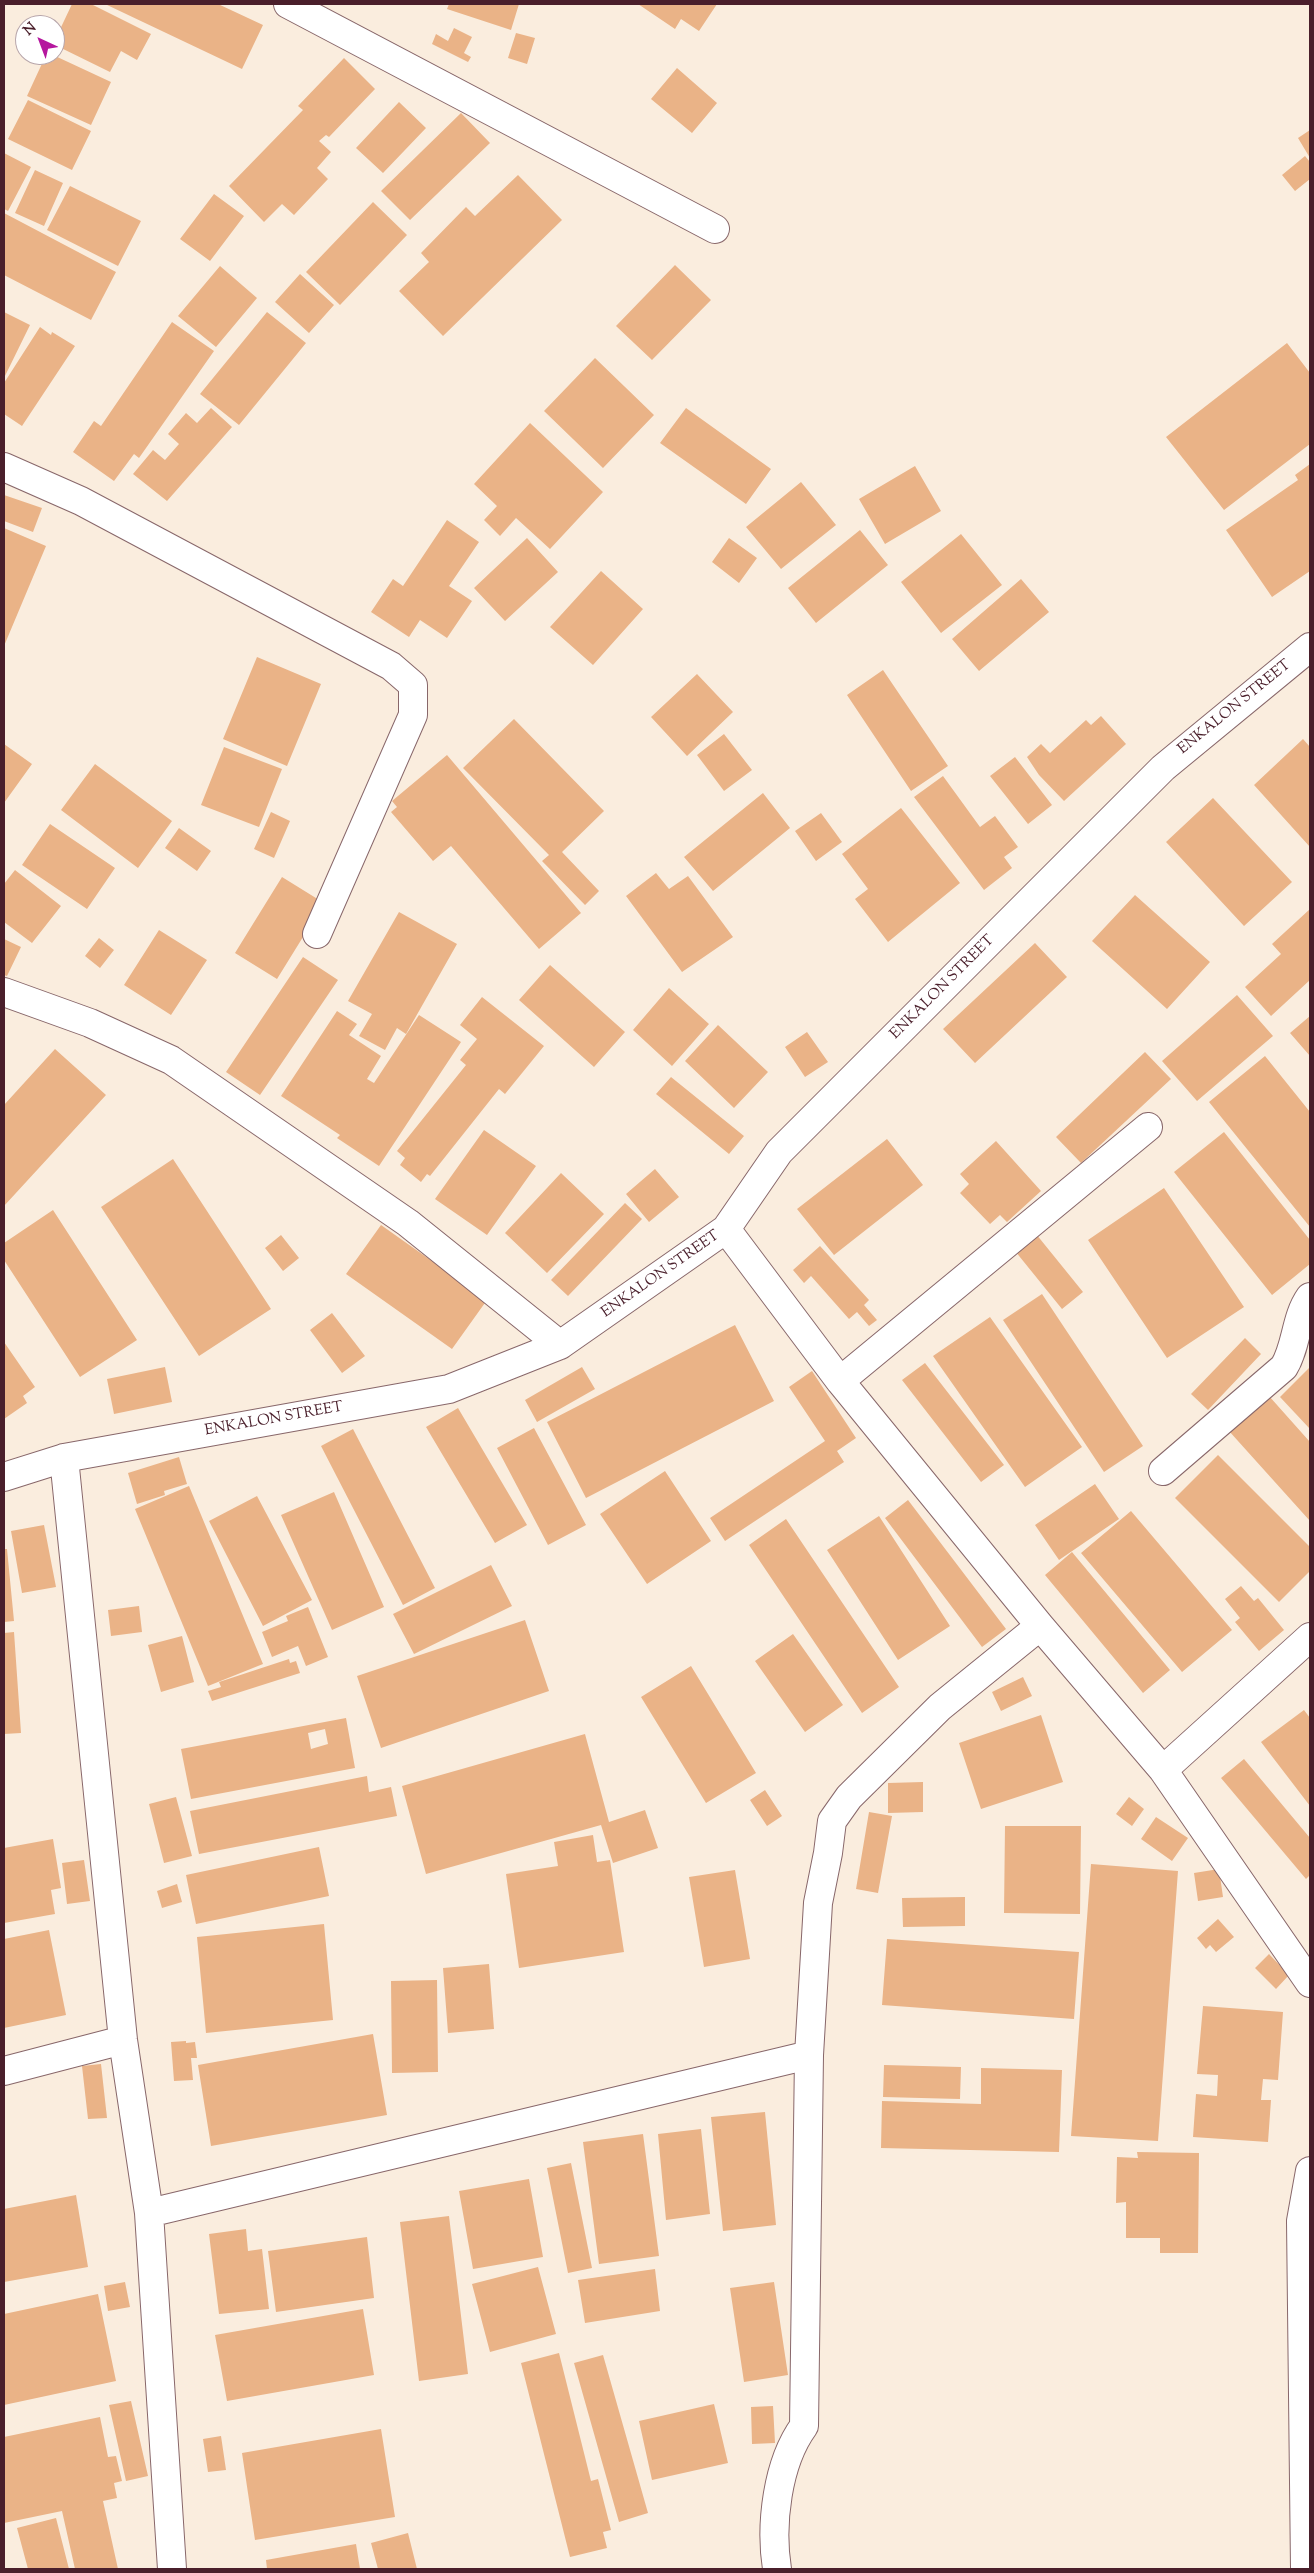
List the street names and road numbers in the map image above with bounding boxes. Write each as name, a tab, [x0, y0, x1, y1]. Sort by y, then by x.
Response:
street label: ENKALON STREET	[1175, 657, 1295, 759]
street label: ENKALON STREET	[887, 932, 999, 1044]
street label: ENKALON STREET	[599, 1228, 723, 1322]
street label: ENKALON STREET	[204, 1399, 344, 1441]

